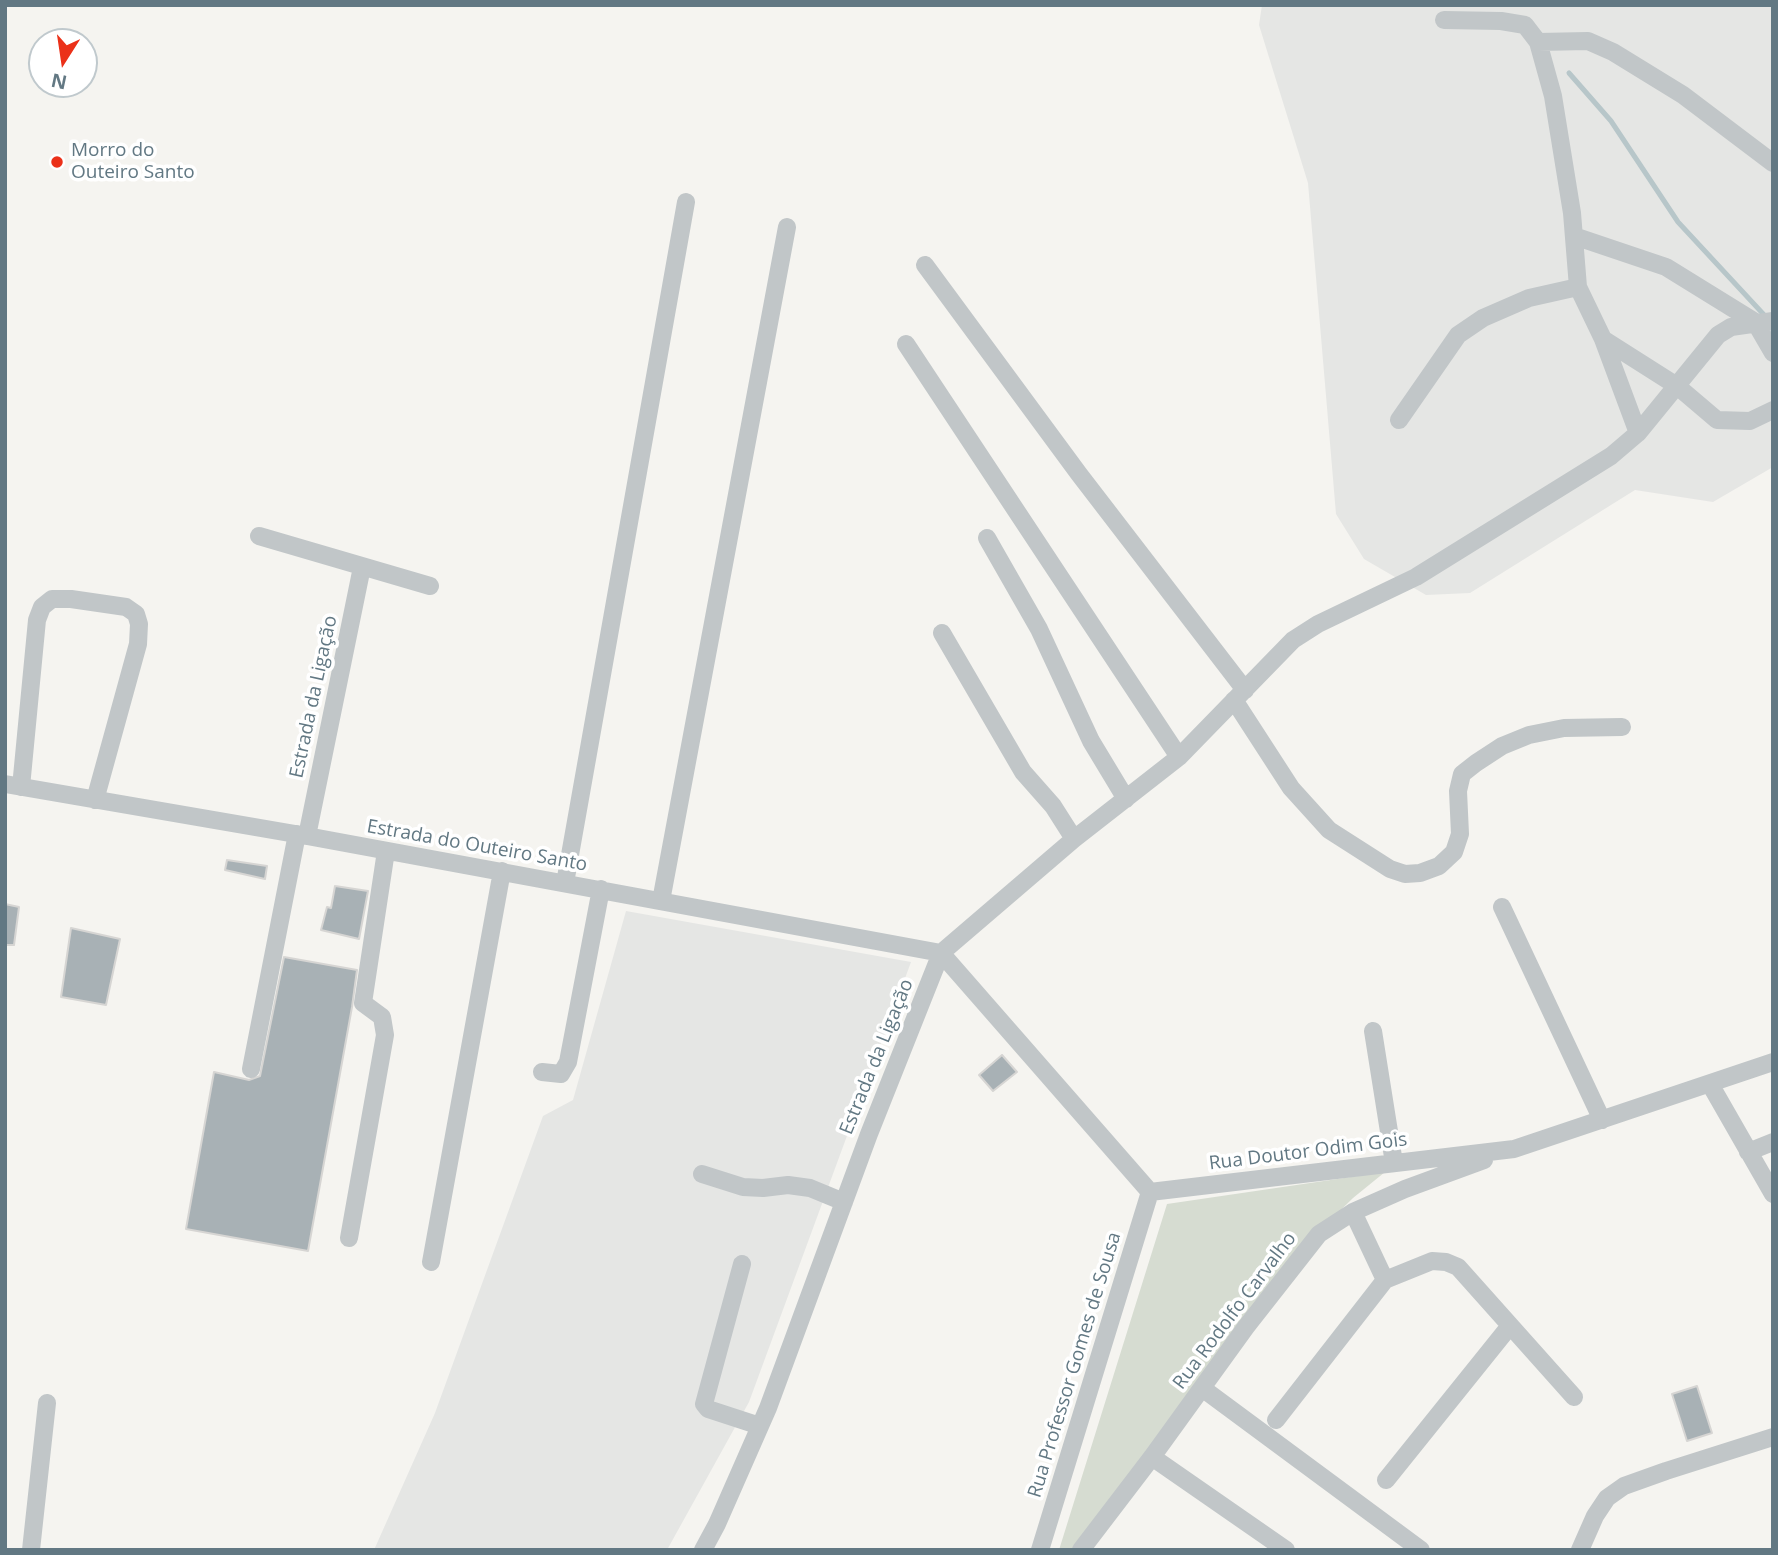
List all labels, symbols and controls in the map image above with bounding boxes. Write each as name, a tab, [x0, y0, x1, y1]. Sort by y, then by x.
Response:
north arrow	[28, 28, 98, 98]
text: N	[49, 67, 69, 96]
place label: Morro do Outeiro Santo	[71, 140, 195, 184]
marker: Morro do Outeiro Santo	[49, 154, 65, 170]
street label: Estrada da Ligação	[286, 614, 342, 780]
street label: Estrada do Outeiro Santo	[365, 815, 589, 877]
street label: Estrada da Ligação	[835, 976, 919, 1138]
street label: Rua Doutor Odim Gois	[1208, 1129, 1408, 1175]
street label: Rua Rodolfo Carvalho	[1168, 1228, 1302, 1394]
street label: Rua Professor Gomes de Sousa	[1024, 1229, 1126, 1501]

